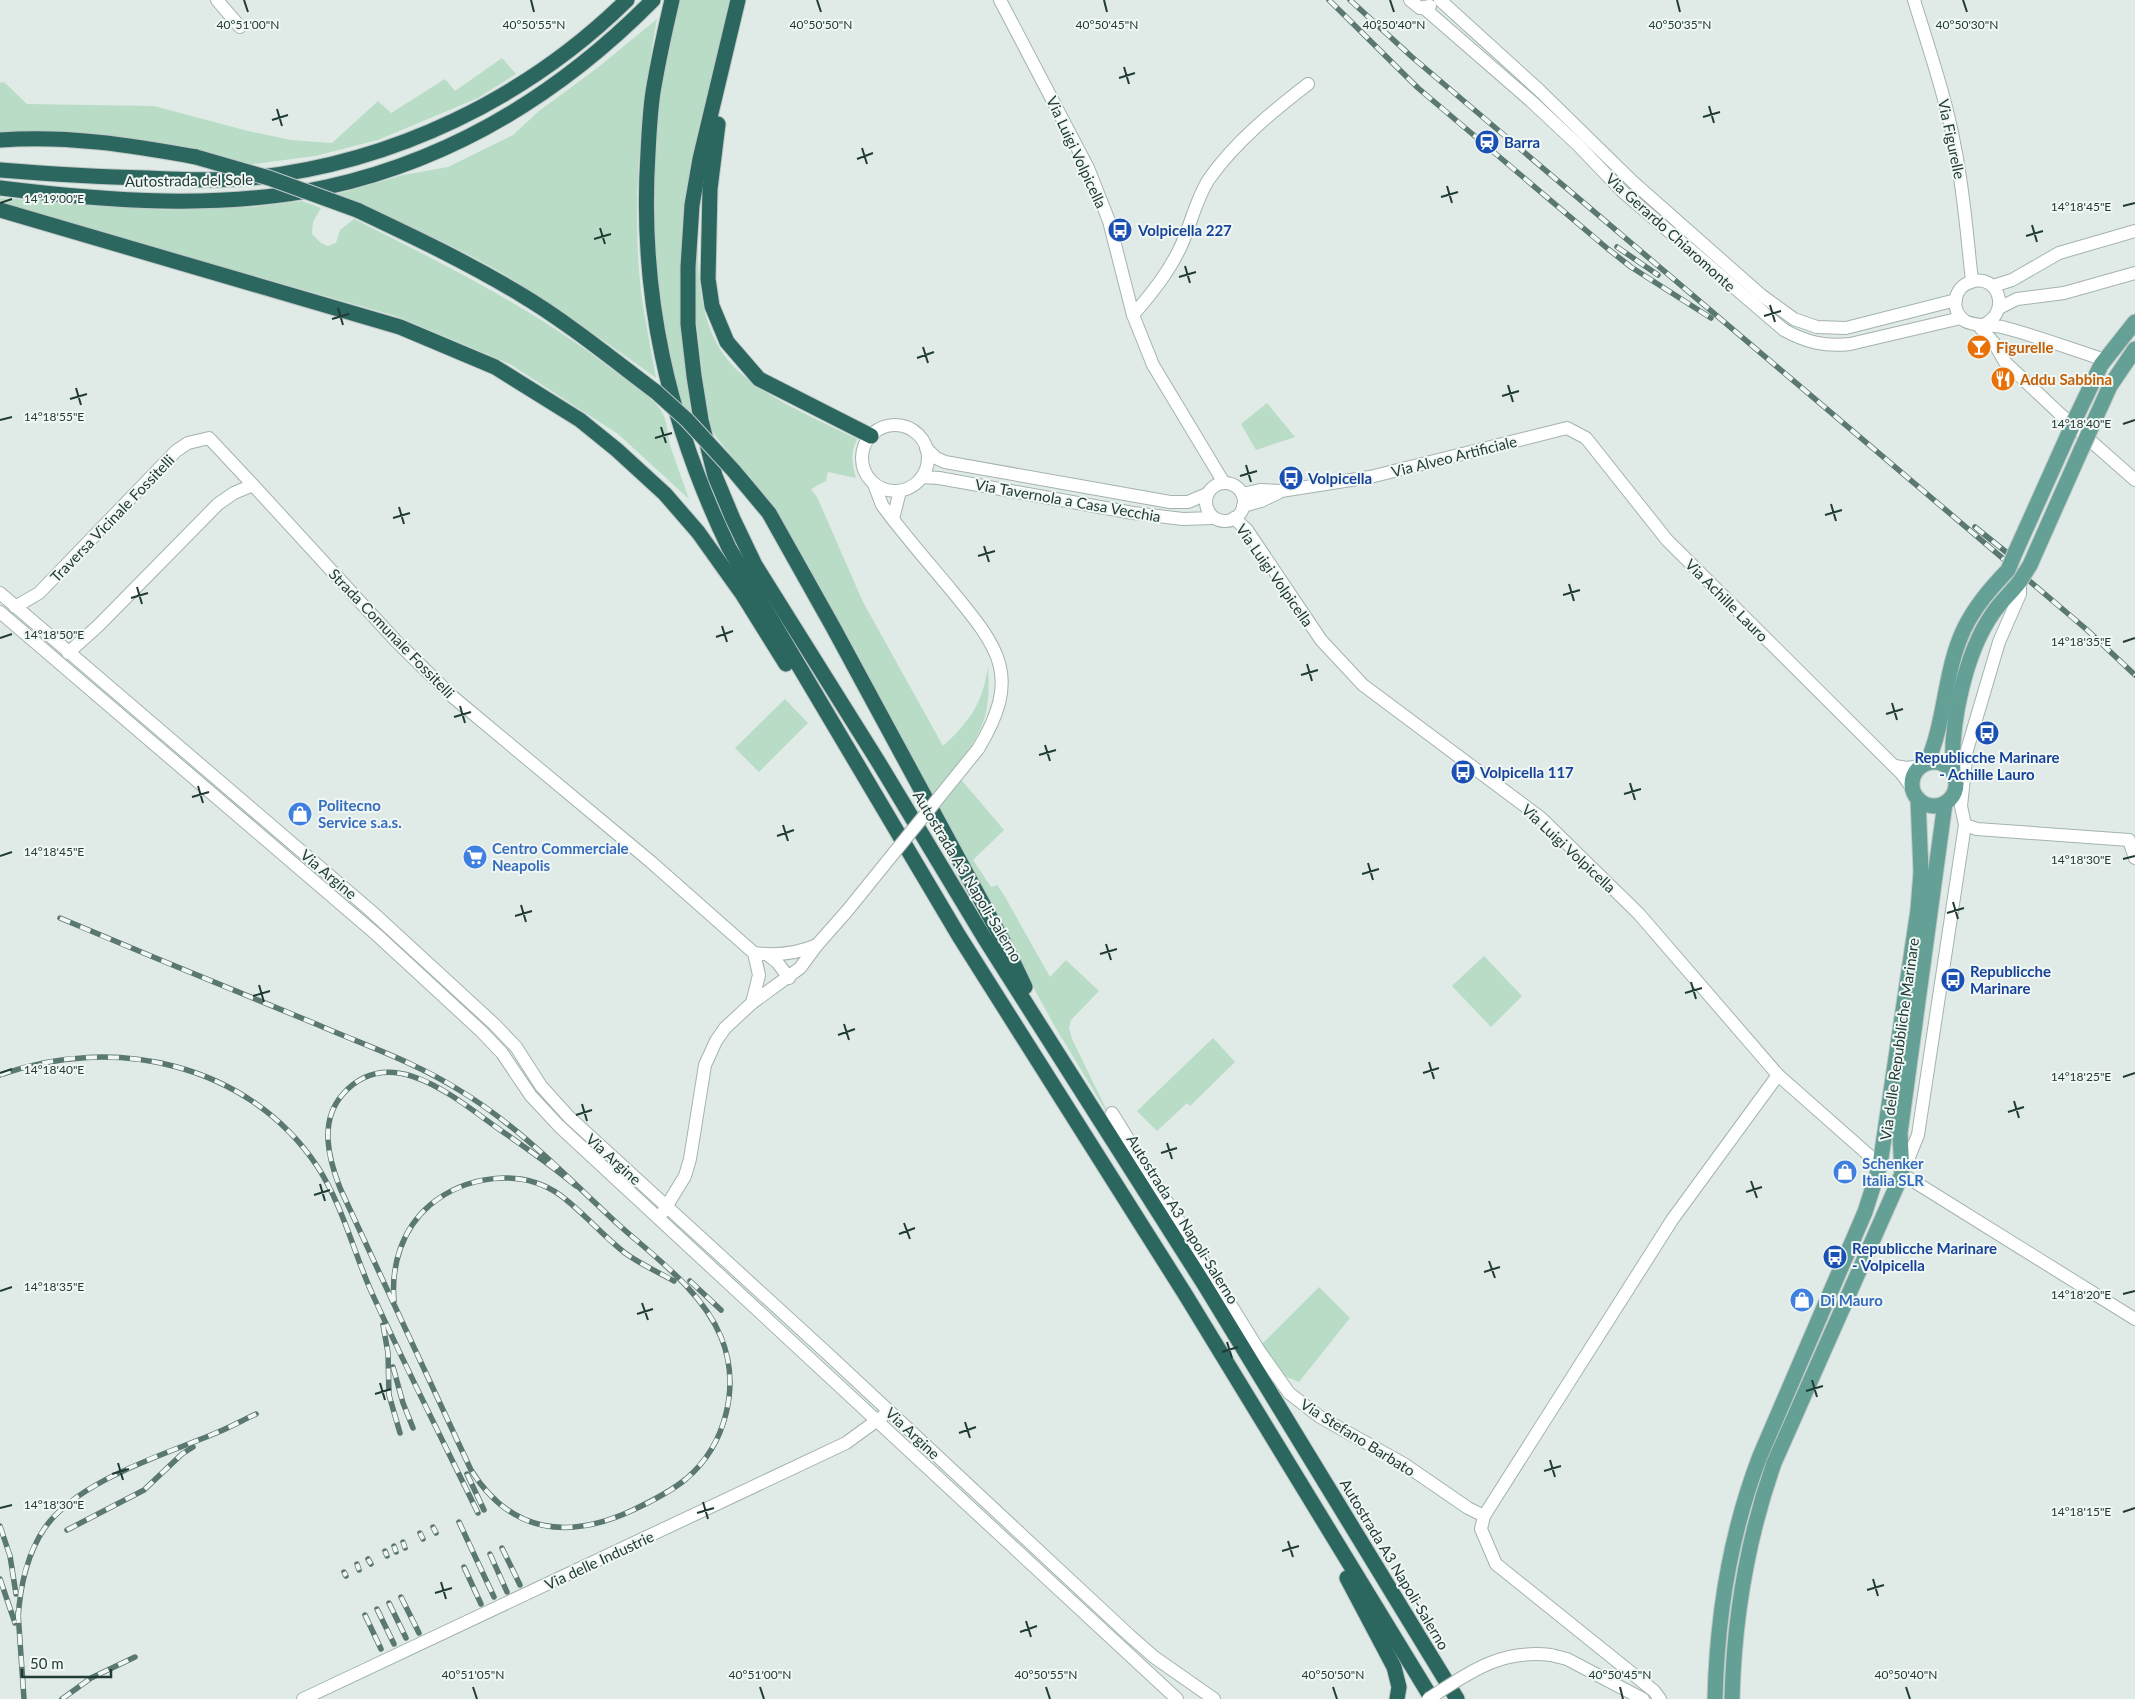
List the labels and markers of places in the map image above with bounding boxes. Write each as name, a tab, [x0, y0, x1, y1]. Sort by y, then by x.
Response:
station icon: Barra	[1474, 129, 1500, 155]
place label: Barra	[1504, 133, 1540, 151]
bus stop icon: Volpicella 227	[1107, 217, 1133, 243]
place label: Volpicella 227	[1137, 221, 1232, 239]
bar icon: Figurelle	[1966, 334, 1992, 360]
place label: Figurelle	[1996, 338, 2054, 356]
restaurant icon: Addu Sabbina	[1990, 366, 2016, 392]
place label: Addu Sabbina	[2019, 370, 2112, 388]
bus stop icon: Volpicella	[1278, 465, 1304, 491]
place label: Volpicella	[1307, 469, 1372, 487]
bus stop icon: Republicche Marinare - Achille Lauro	[1974, 720, 2000, 746]
place label: Republicche Marinare - Achille Lauro	[1914, 748, 2060, 783]
bus stop icon: Volpicella 117	[1450, 759, 1476, 785]
place label: Volpicella 117	[1479, 763, 1574, 781]
place label: Politecno Service s.a.s.	[318, 796, 402, 831]
shop icon: Politecno Service s.a.s.	[287, 801, 313, 827]
place label: Centro Commerciale Neapolis	[492, 839, 629, 874]
supermarket icon: Centro Commerciale Neapolis	[462, 844, 488, 870]
place label: Republicche Marinare	[1970, 962, 2051, 997]
bus stop icon: Republicche Marinare	[1940, 967, 1966, 993]
place label: Schenker Italia SLR	[1862, 1154, 1924, 1189]
shop icon: Schenker Italia SLR	[1832, 1159, 1858, 1185]
place label: Republicche Marinare - Volpicella	[1852, 1239, 1997, 1274]
bus stop icon: Republicche Marinare - Volpicella	[1822, 1244, 1848, 1270]
shop icon: Di Mauro	[1789, 1287, 1815, 1313]
place label: Di Mauro	[1820, 1291, 1883, 1309]

